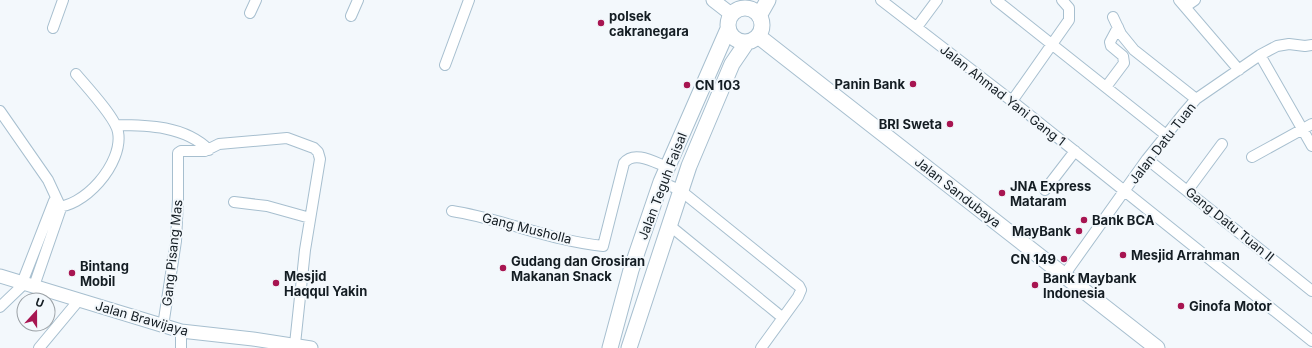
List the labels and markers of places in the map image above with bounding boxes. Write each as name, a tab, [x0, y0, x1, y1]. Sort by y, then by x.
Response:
place label: polsek cakranegara	[609, 8, 689, 39]
marker: polsek cakranegara	[596, 18, 606, 28]
place label: Panin Bank	[835, 76, 905, 92]
place label: CN 103	[695, 77, 740, 93]
marker: Panin Bank	[908, 79, 918, 89]
marker: CN 103	[682, 80, 692, 90]
place label: BRI Sweta	[879, 116, 942, 132]
marker: BRI Sweta	[945, 119, 955, 129]
place label: JNA Express Mataram	[1010, 178, 1091, 209]
marker: JNA Express Mataram	[997, 188, 1007, 198]
place label: Bank BCA	[1092, 212, 1155, 228]
marker: Bank BCA	[1079, 215, 1089, 225]
place label: MayBank	[1012, 223, 1071, 239]
marker: MayBank	[1074, 226, 1084, 236]
place label: Mesjid Arrahman	[1131, 247, 1240, 263]
marker: Mesjid Arrahman	[1118, 250, 1128, 260]
place label: CN 149	[1011, 251, 1056, 267]
place label: Gudang dan Grosiran Makanan Snack	[511, 253, 645, 284]
marker: CN 149	[1059, 254, 1069, 264]
place label: Bintang Mobil	[80, 258, 129, 289]
marker: Gudang dan Grosiran Makanan Snack	[498, 263, 508, 273]
marker: Bintang Mobil	[67, 268, 77, 278]
place label: Mesjid Haqqul Yakin	[284, 268, 367, 299]
place label: Bank Maybank Indonesia	[1043, 270, 1137, 301]
marker: Mesjid Haqqul Yakin	[271, 278, 281, 288]
marker: Bank Maybank Indonesia	[1030, 280, 1040, 290]
place label: Ginofa Motor	[1189, 298, 1273, 314]
marker: Ginofa Motor	[1176, 301, 1186, 311]

